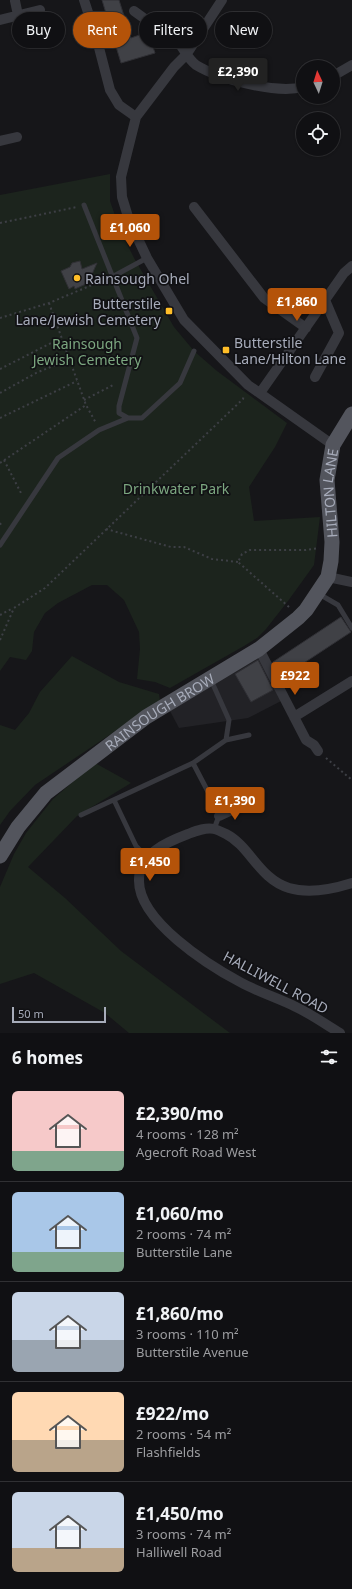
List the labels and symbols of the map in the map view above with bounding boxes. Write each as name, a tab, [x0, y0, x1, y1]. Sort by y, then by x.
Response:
pin: £2,390	[205, 58, 271, 92]
north arrow	[296, 60, 340, 104]
pin: £1,060	[97, 214, 163, 248]
place label: Rainsough Ohel	[85, 269, 190, 288]
marker: Rainsough Ohel	[72, 273, 82, 283]
pin: £1,860	[264, 288, 330, 322]
place label: Butterstile Lane/Jewish Cemetery	[15, 294, 162, 329]
marker: Butterstile Lane/Jewish Cemetery	[164, 306, 174, 316]
place label: Butterstile Lane/Hilton Lane	[234, 333, 346, 368]
park label: Rainsough Jewish Cemetery	[31, 334, 142, 369]
marker: Butterstile Lane/Hilton Lane	[221, 345, 231, 355]
street label: HILTON LANE	[317, 447, 342, 538]
park label: Drinkwater Park	[123, 479, 230, 498]
pin: £922	[271, 662, 319, 696]
street label: RAINSOUGH BROW	[101, 669, 218, 755]
pin: £1,390	[202, 787, 268, 821]
pin: £1,450	[117, 848, 183, 882]
street label: HALLIWELL ROAD	[220, 946, 332, 1018]
scale bar	[12, 1005, 106, 1024]

